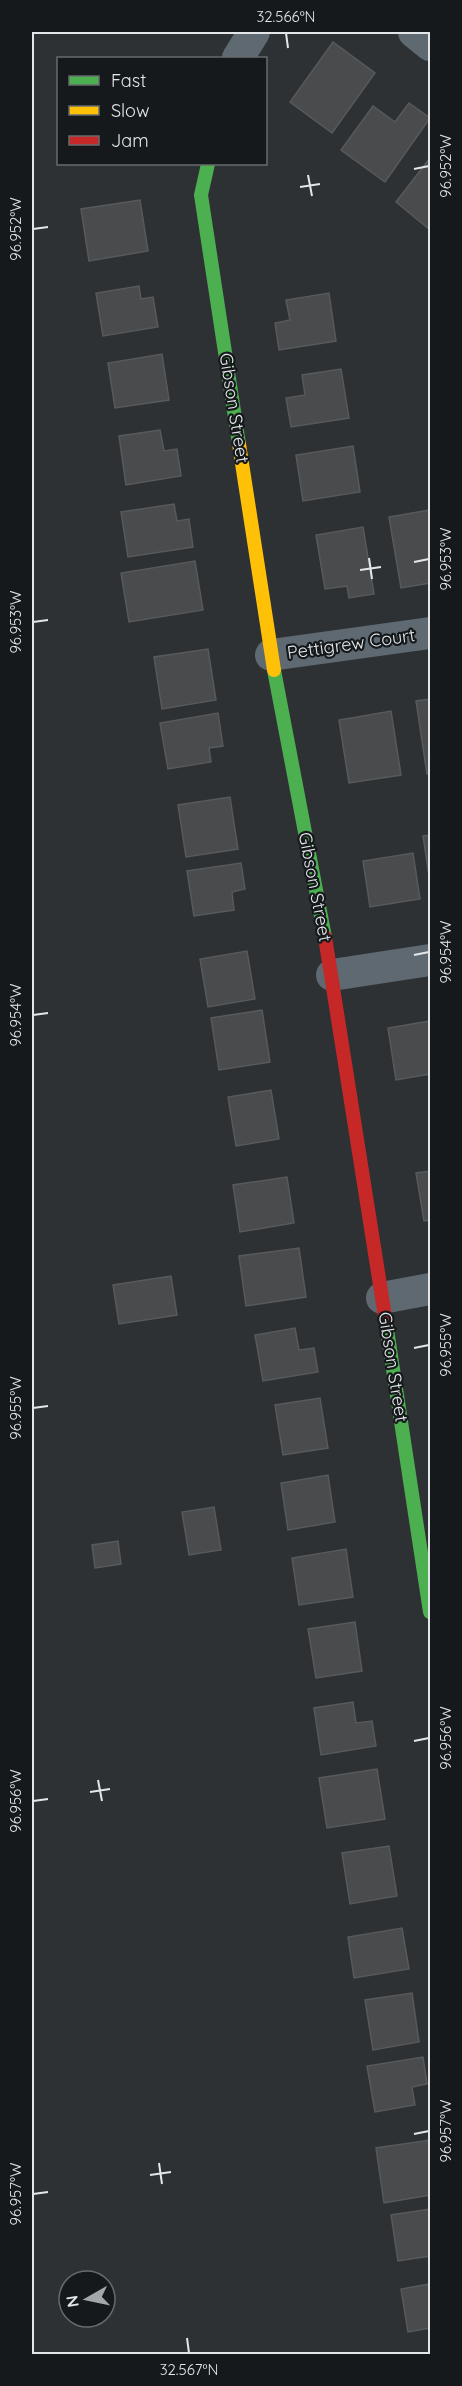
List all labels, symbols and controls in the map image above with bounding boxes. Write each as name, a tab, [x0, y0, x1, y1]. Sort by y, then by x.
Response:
text: 32.566°N	[256, 7, 316, 26]
legend	[57, 57, 267, 165]
text: Fast	[111, 69, 146, 92]
text: Slow	[111, 99, 149, 122]
text: Jam	[111, 129, 149, 152]
text: 96.952°W	[436, 134, 455, 198]
text: 96.952°W	[6, 197, 25, 261]
street label: Gibson Street	[214, 351, 255, 465]
text: 96.953°W	[436, 527, 455, 591]
text: 96.953°W	[6, 590, 25, 654]
street label: Pettigrew Court	[285, 623, 416, 664]
street label: Gibson Street	[294, 830, 337, 944]
text: 96.954°W	[436, 920, 455, 984]
text: 96.954°W	[6, 983, 25, 1047]
street label: Gibson Street	[373, 1310, 414, 1424]
text: 96.955°W	[436, 1313, 455, 1377]
text: 96.955°W	[6, 1376, 25, 1440]
text: 96.956°W	[436, 1706, 455, 1770]
text: 96.956°W	[6, 1769, 25, 1833]
text: 96.957°W	[436, 2099, 455, 2162]
text: 96.957°W	[6, 2162, 25, 2225]
north arrow	[57, 2269, 117, 2329]
text: N	[61, 2294, 83, 2309]
text: 32.567°N	[160, 2360, 218, 2379]

